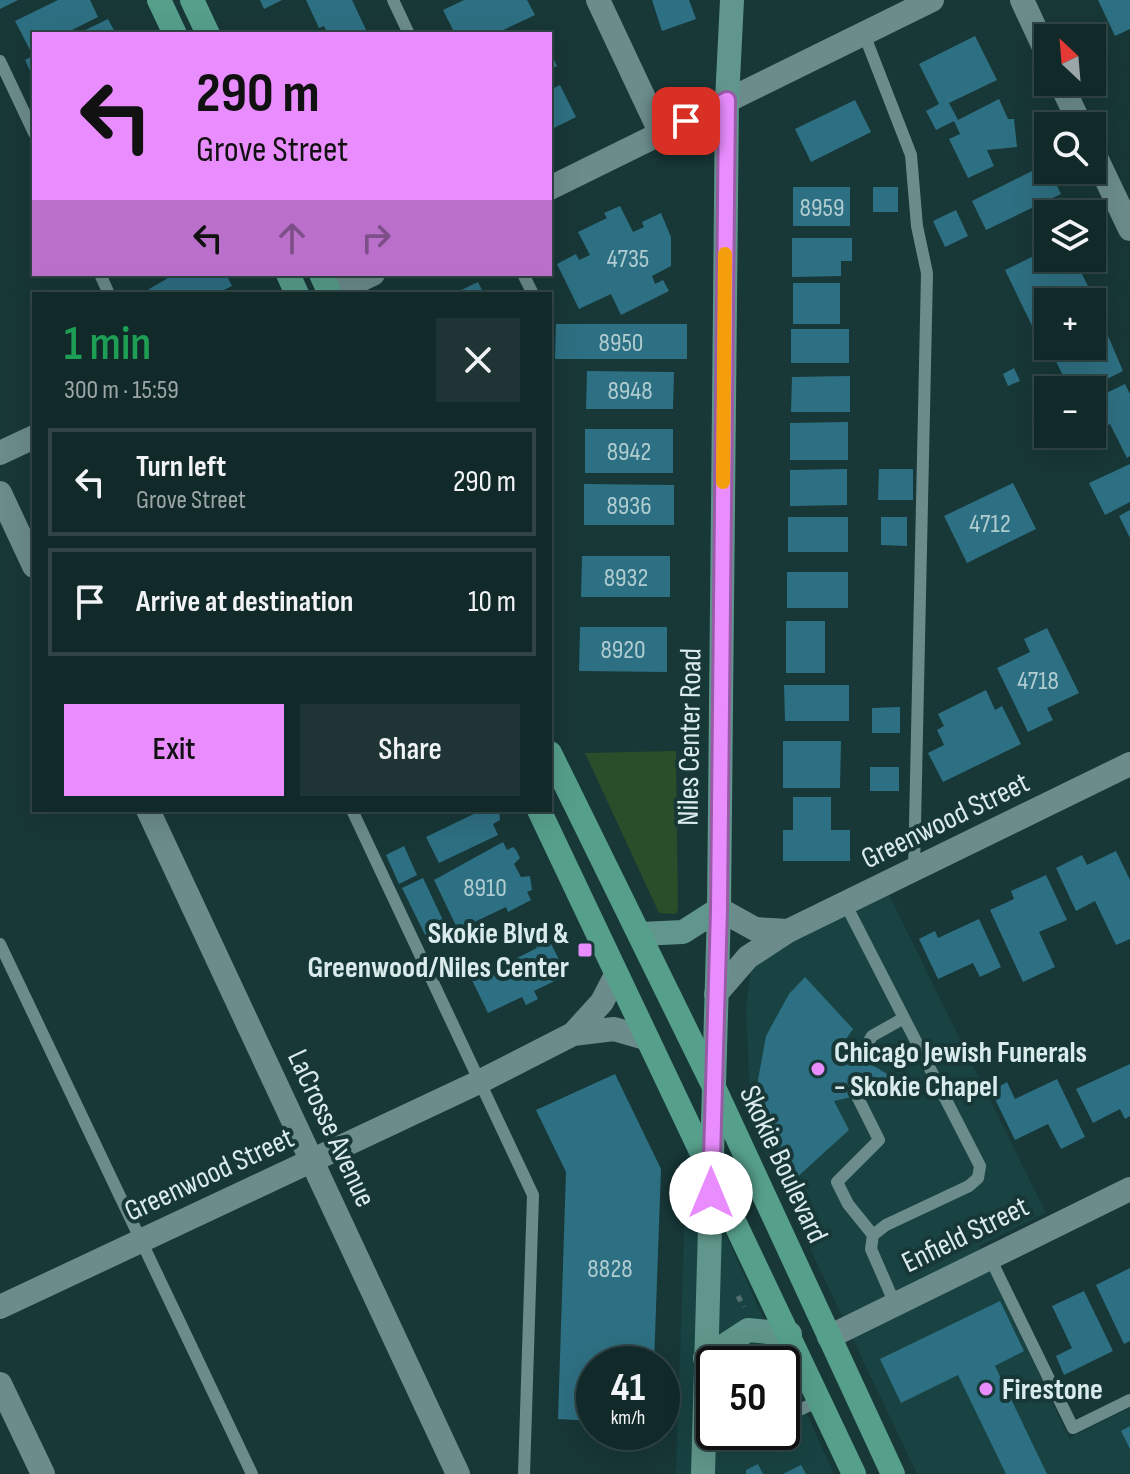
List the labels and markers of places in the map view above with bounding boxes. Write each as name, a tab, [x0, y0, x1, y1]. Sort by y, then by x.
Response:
pin	[652, 87, 720, 155]
place label: Skokie Blvd & Greenwood/Niles Center	[307, 916, 569, 986]
marker: Skokie Blvd & Greenwood/Niles Center	[576, 941, 594, 959]
place label: Chicago Jewish Funerals - Skokie Chapel	[834, 1035, 1087, 1105]
marker: Chicago Jewish Funerals - Skokie Chapel	[809, 1060, 827, 1078]
place label: Firestone	[1002, 1372, 1103, 1408]
marker: Firestone	[977, 1380, 995, 1398]

